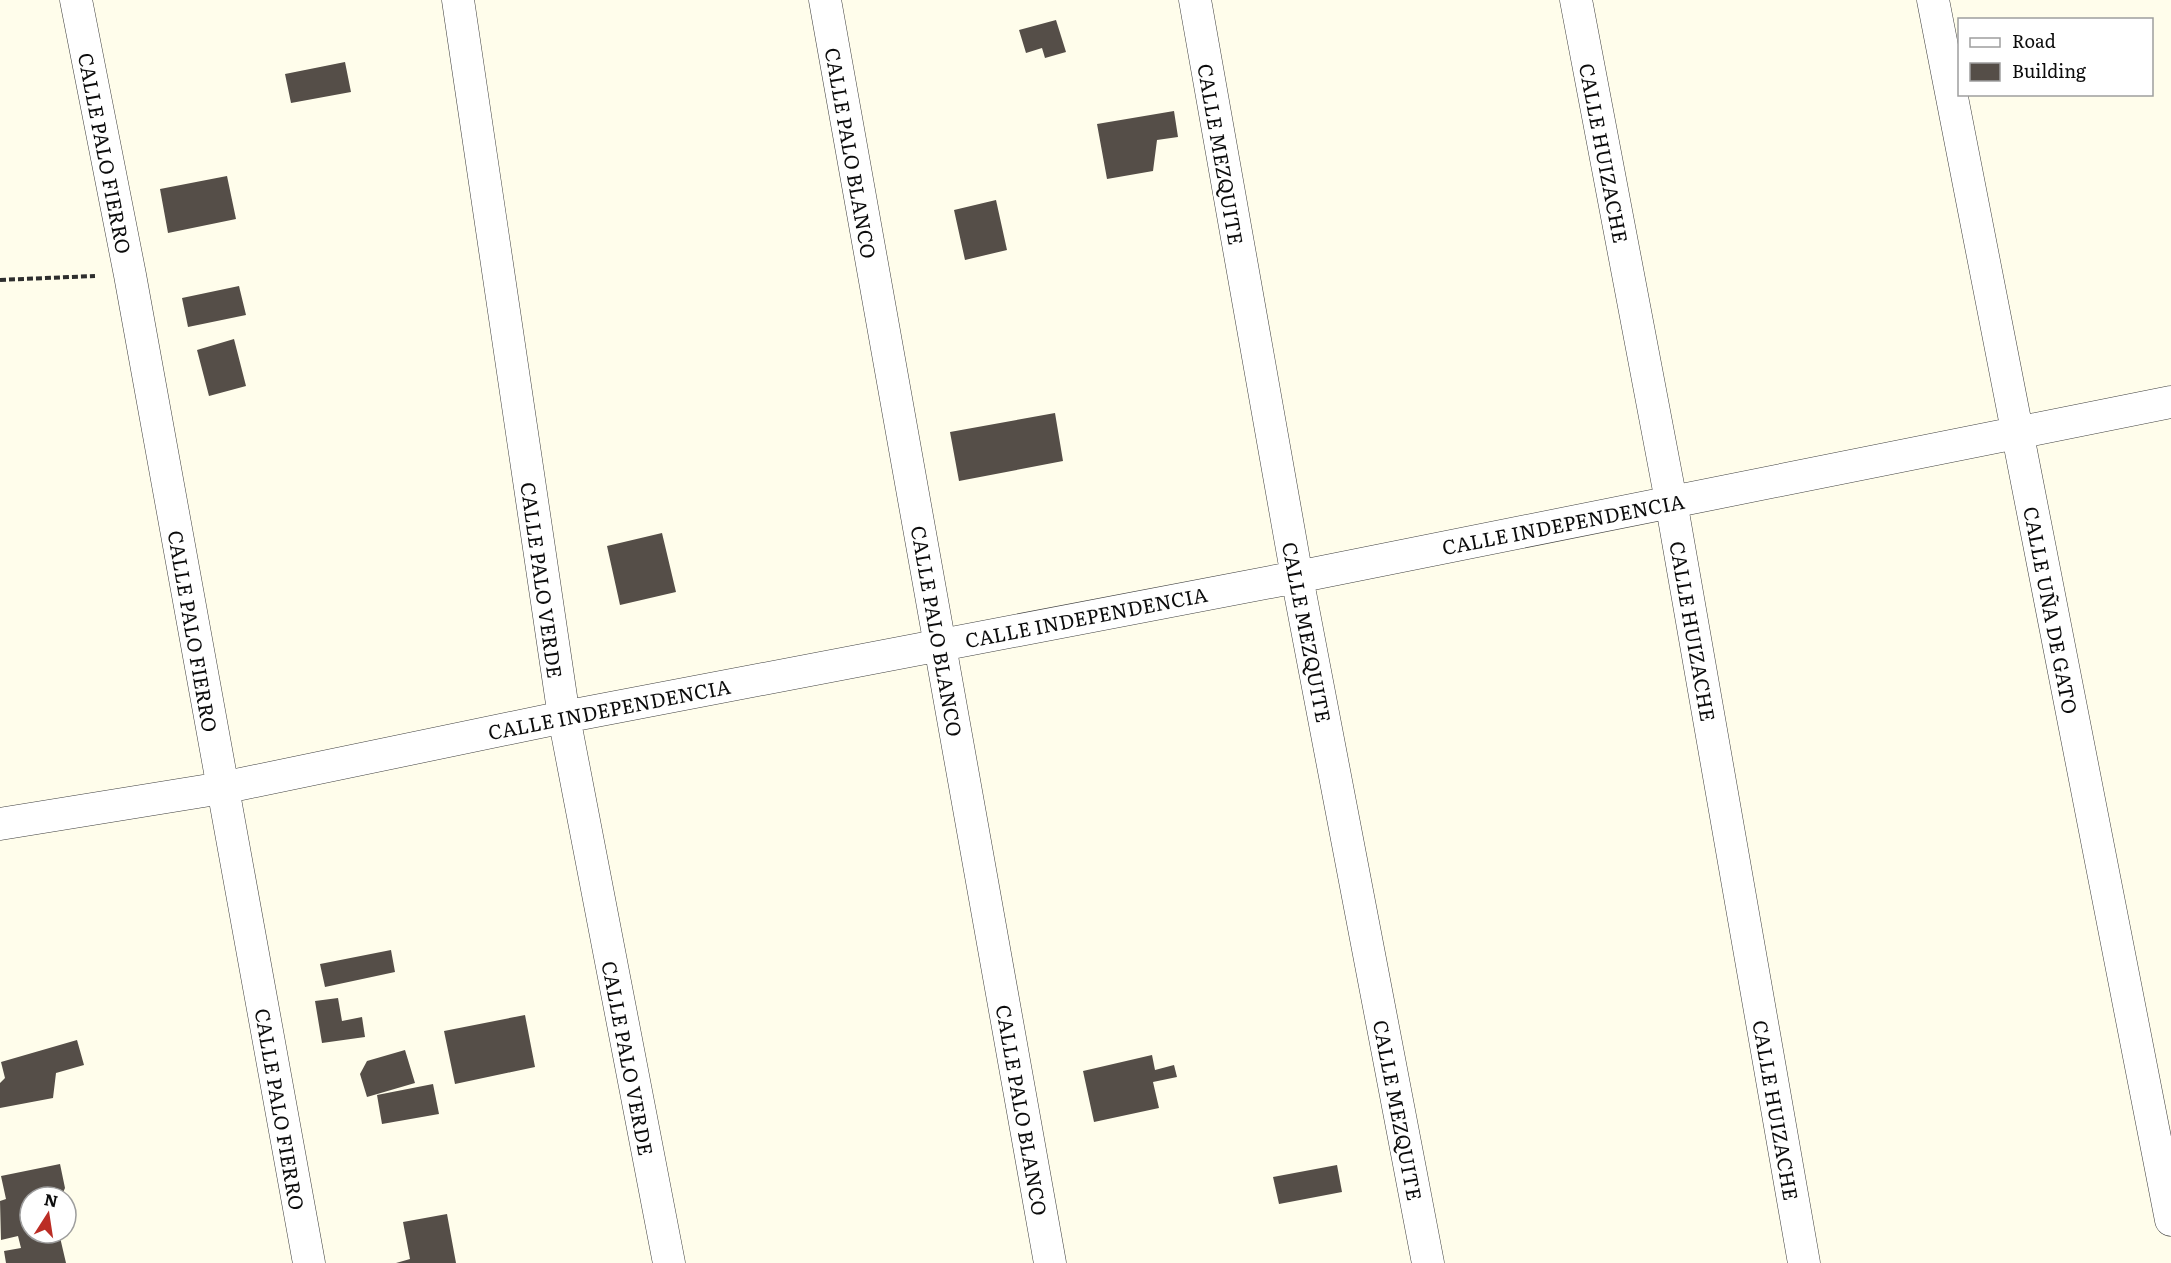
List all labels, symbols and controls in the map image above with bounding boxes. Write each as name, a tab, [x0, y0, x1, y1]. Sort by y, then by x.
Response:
legend	[1958, 18, 2153, 96]
text: Road	[2012, 27, 2056, 54]
street label: CALLE PALO BLANCO	[819, 45, 885, 261]
street label: CALLE PALO FIERRO	[72, 50, 140, 256]
text: Building	[2012, 57, 2087, 84]
street label: CALLE MEZQUITE	[1191, 61, 1253, 247]
street label: CALLE HUIZACHE	[1573, 61, 1637, 245]
street label: CALLE PALO VERDE	[514, 480, 572, 680]
street label: CALLE INDEPENDENCIA	[1439, 485, 1687, 561]
street label: CALLE UÑA DE GATO	[2017, 504, 2087, 716]
street label: CALLE PALO BLANCO	[905, 523, 971, 739]
street label: CALLE PALO FIERRO	[161, 528, 227, 734]
street label: CALLE HUIZACHE	[1663, 538, 1725, 724]
street label: CALLE MEZQUITE	[1276, 539, 1340, 725]
street label: CALLE INDEPENDENCIA	[962, 578, 1210, 654]
street label: CALLE INDEPENDENCIA	[485, 670, 733, 746]
street label: CALLE PALO VERDE	[595, 958, 663, 1158]
street label: CALLE PALO BLANCO	[990, 1002, 1056, 1218]
street label: CALLE PALO FIERRO	[248, 1006, 314, 1212]
street label: CALLE MEZQUITE	[1367, 1017, 1431, 1203]
street label: CALLE HUIZACHE	[1746, 1017, 1808, 1203]
north arrow	[18, 1185, 78, 1245]
text: N	[42, 1186, 60, 1212]

